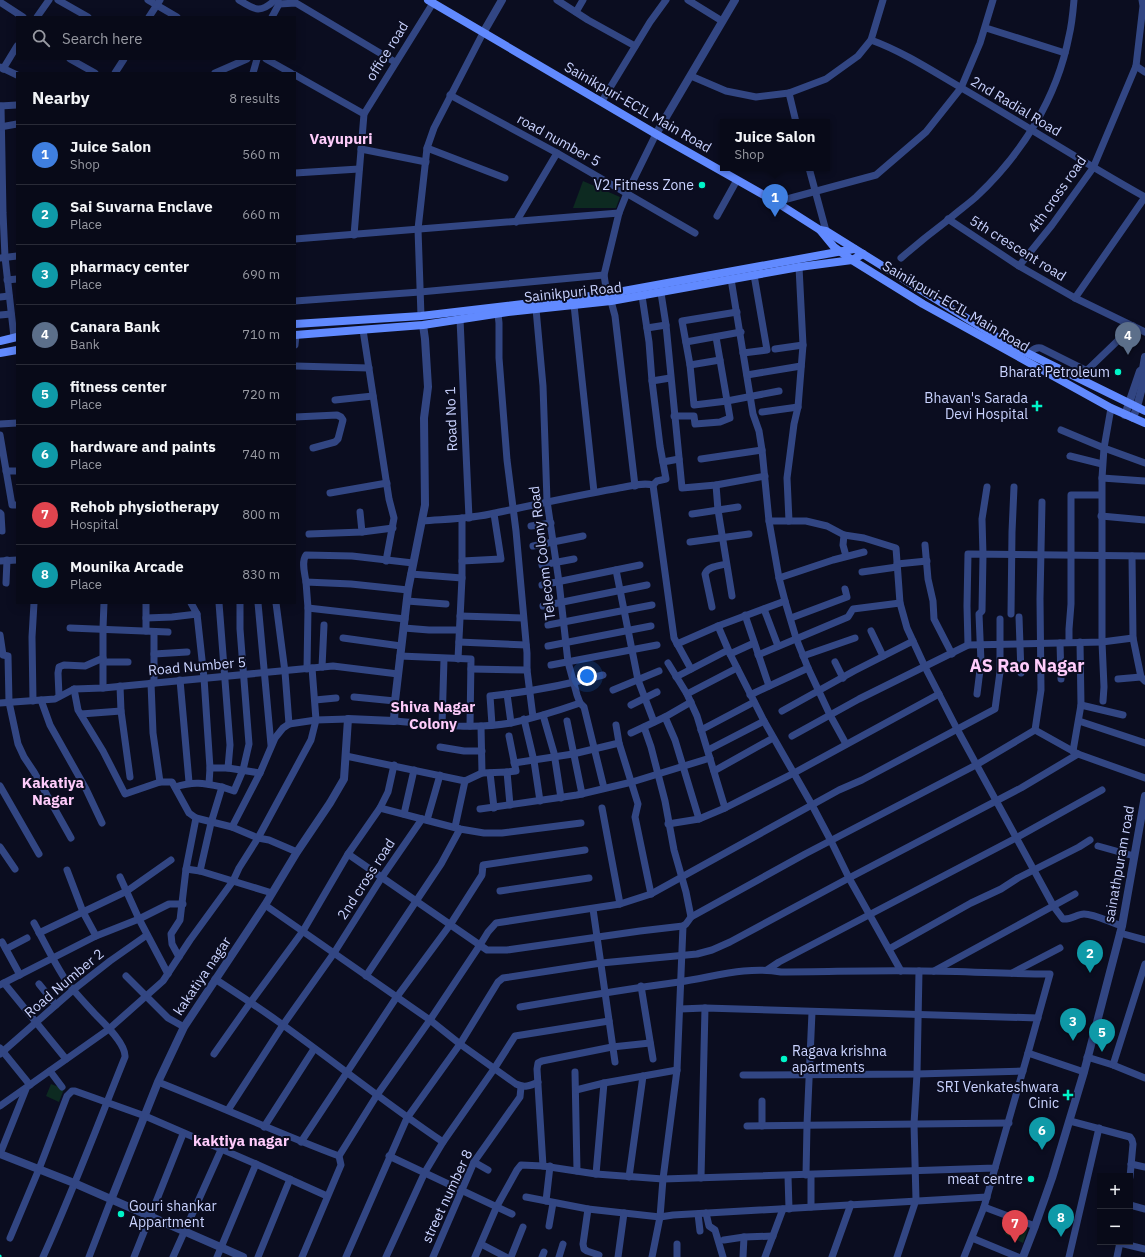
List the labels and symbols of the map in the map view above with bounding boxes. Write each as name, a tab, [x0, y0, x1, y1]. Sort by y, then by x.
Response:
street label: office road	[362, 18, 412, 84]
street label: Sainikpuri-ECIL Main Road	[561, 58, 715, 156]
street label: 2nd Radial Road	[967, 72, 1065, 140]
street label: road number 5	[514, 110, 604, 170]
district label: Vayupuri	[310, 129, 372, 148]
street label: 4th cross road	[1024, 152, 1090, 236]
place label: V2 Fitness Zone	[594, 176, 694, 194]
marker: V2 Fitness Zone	[697, 180, 707, 190]
pin: 1	[762, 184, 788, 217]
street label: 5th crescent road	[966, 211, 1070, 285]
street label: Sainikpuri-ECIL Main Road	[879, 257, 1033, 355]
street label: Sainikpuri Road	[523, 278, 623, 306]
pin: 4	[1115, 322, 1141, 355]
place label: Bharat Petroleum	[999, 363, 1110, 381]
marker: Bharat Petroleum	[1113, 367, 1123, 377]
street label: Road No 1	[441, 386, 461, 452]
place label: Bhavan's Sarada Devi Hospital	[924, 389, 1029, 423]
marker: Bhavan's Sarada Devi Hospital	[1031, 400, 1043, 412]
street label: Telecom Colony Road	[525, 485, 559, 621]
street label: Road Number 5	[147, 653, 247, 679]
district label: AS Rao Nagar	[969, 654, 1085, 677]
your location	[577, 666, 597, 686]
district label: Shiva Nagar Colony	[391, 697, 475, 733]
district label: Kakatiya Nagar	[22, 773, 85, 809]
street label: sainathpuram road	[1100, 804, 1138, 924]
street label: 2nd cross road	[333, 835, 399, 923]
street label: kakatiya nagar	[169, 933, 235, 1019]
pin: 2	[1077, 940, 1103, 973]
street label: Road Number 2	[21, 945, 107, 1021]
pin: 3	[1060, 1008, 1086, 1041]
pin: 5	[1089, 1019, 1115, 1052]
place label: Ragava krishna apartments	[792, 1042, 887, 1076]
marker: Ragava krishna apartments	[779, 1054, 789, 1064]
place label: SRI Venkateshwara Cinic	[937, 1078, 1060, 1112]
marker: SRI Venkateshwara Cinic	[1062, 1089, 1074, 1101]
pin: 6	[1029, 1117, 1055, 1150]
district label: kaktiya nagar	[193, 1131, 289, 1150]
street label: street number 8	[417, 1146, 477, 1246]
place label: meat centre	[947, 1170, 1023, 1188]
marker: meat centre	[1026, 1174, 1036, 1184]
place label: Gouri shankar Appartment	[129, 1197, 217, 1231]
pin: 8	[1048, 1204, 1074, 1237]
marker: Gouri shankar Appartment	[116, 1209, 126, 1219]
pin: 7	[1002, 1210, 1028, 1243]

